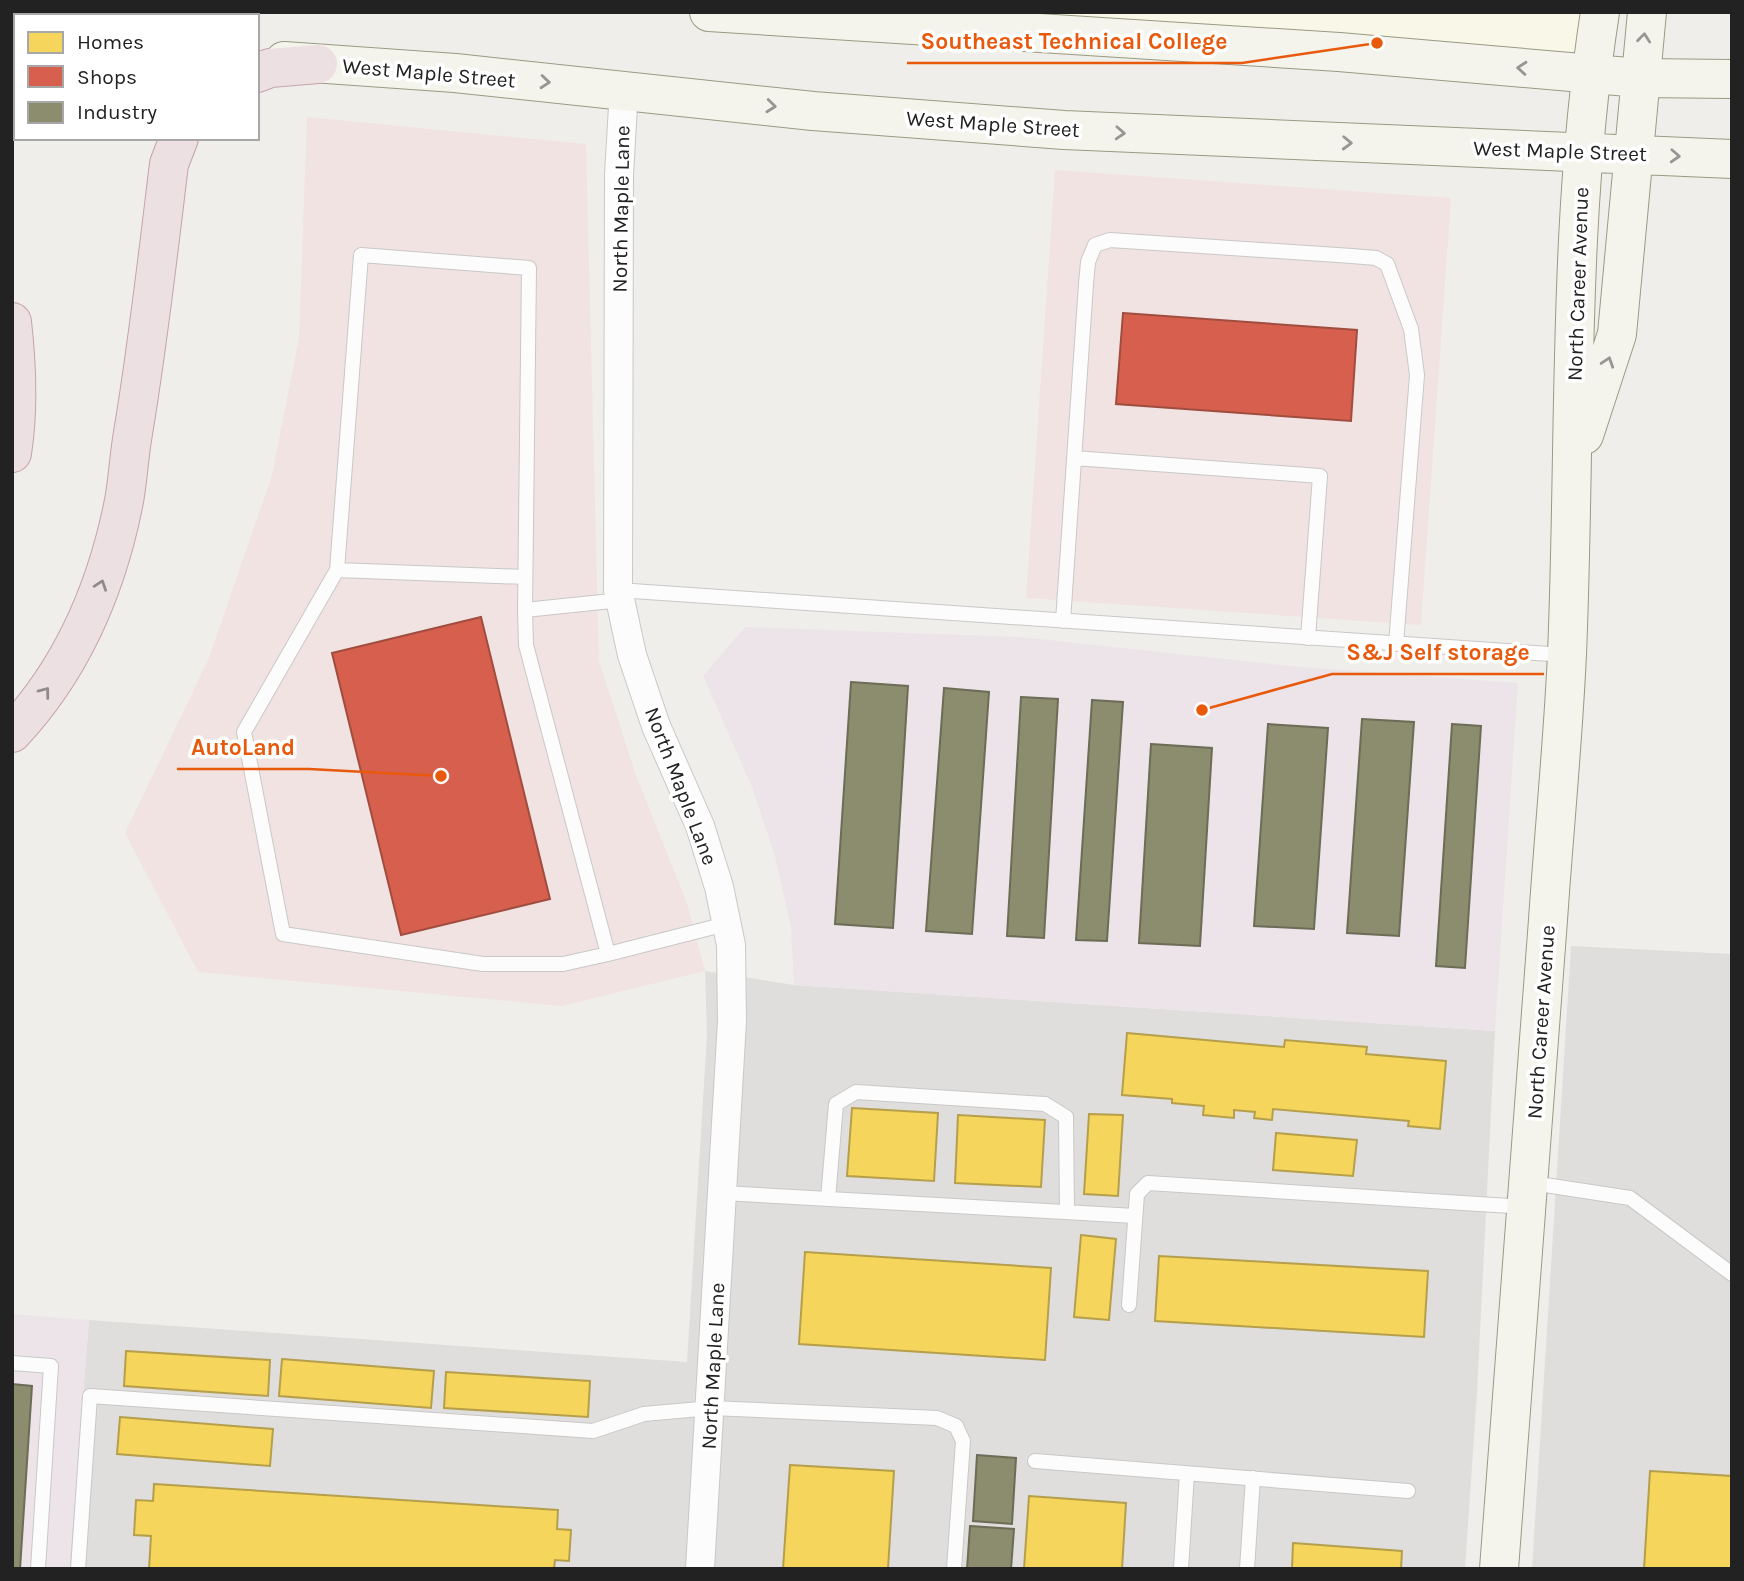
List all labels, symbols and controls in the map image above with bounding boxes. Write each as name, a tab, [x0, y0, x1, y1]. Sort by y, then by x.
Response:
legend	[14, 14, 259, 140]
callout: Southeast Technical College	[907, 19, 1242, 63]
text: Southeast Technical College	[921, 28, 1227, 55]
text: Homes	[77, 30, 144, 54]
one-way arrow	[1637, 32, 1652, 43]
street label: West Maple Street	[341, 53, 517, 93]
one-way arrow	[1516, 61, 1527, 76]
text: Shops	[77, 65, 137, 89]
one-way arrow	[540, 74, 551, 89]
one-way arrow	[765, 99, 777, 114]
text: Industry	[77, 100, 157, 124]
street label: West Maple Street	[906, 106, 1081, 142]
street label: North Maple Lane	[608, 125, 634, 293]
one-way arrow	[1115, 125, 1126, 140]
one-way arrow	[1342, 135, 1353, 150]
street label: West Maple Street	[1473, 136, 1647, 166]
one-way arrow	[1670, 149, 1681, 164]
street label: North Career Avenue	[1563, 186, 1593, 382]
one-way arrow	[1600, 357, 1614, 369]
one-way arrow	[93, 580, 107, 592]
callout: S&J Self storage	[1332, 630, 1544, 674]
text: S&J Self storage	[1346, 639, 1530, 666]
one-way arrow	[37, 687, 50, 700]
street label: North Maple Lane	[640, 704, 722, 868]
callout: AutoLand	[177, 725, 309, 769]
text: AutoLand	[191, 734, 295, 761]
street label: North Career Avenue	[1522, 924, 1560, 1120]
street label: North Maple Lane	[697, 1282, 729, 1450]

